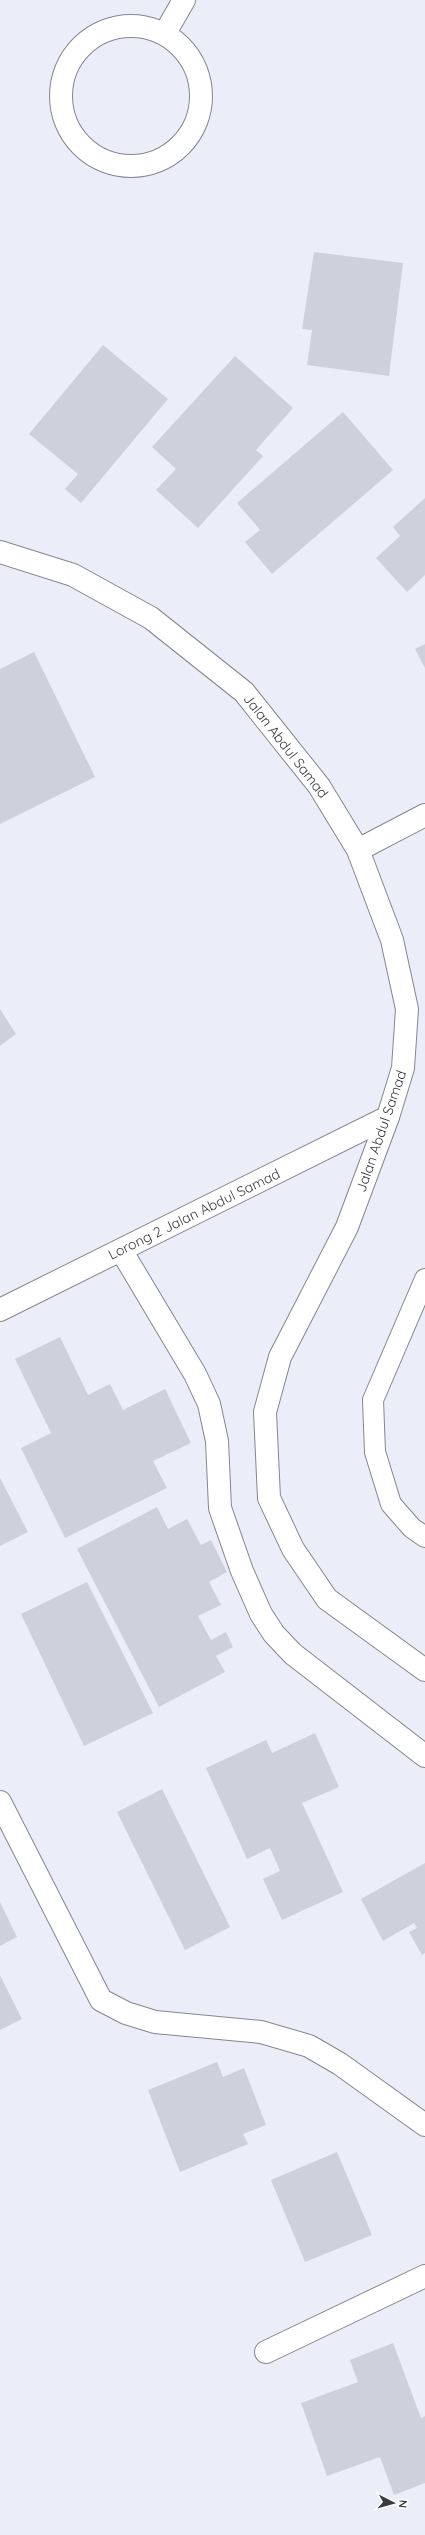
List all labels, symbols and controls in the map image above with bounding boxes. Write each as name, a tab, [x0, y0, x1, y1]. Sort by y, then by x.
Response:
street label: Jalan Abdul Samad	[240, 690, 332, 802]
street label: Jalan Abdul Samad	[352, 1068, 410, 1194]
street label: Lorong 2 Jalan Abdul Samad	[105, 1164, 283, 1264]
north arrow	[373, 2483, 413, 2523]
text: N	[396, 2499, 410, 2509]

